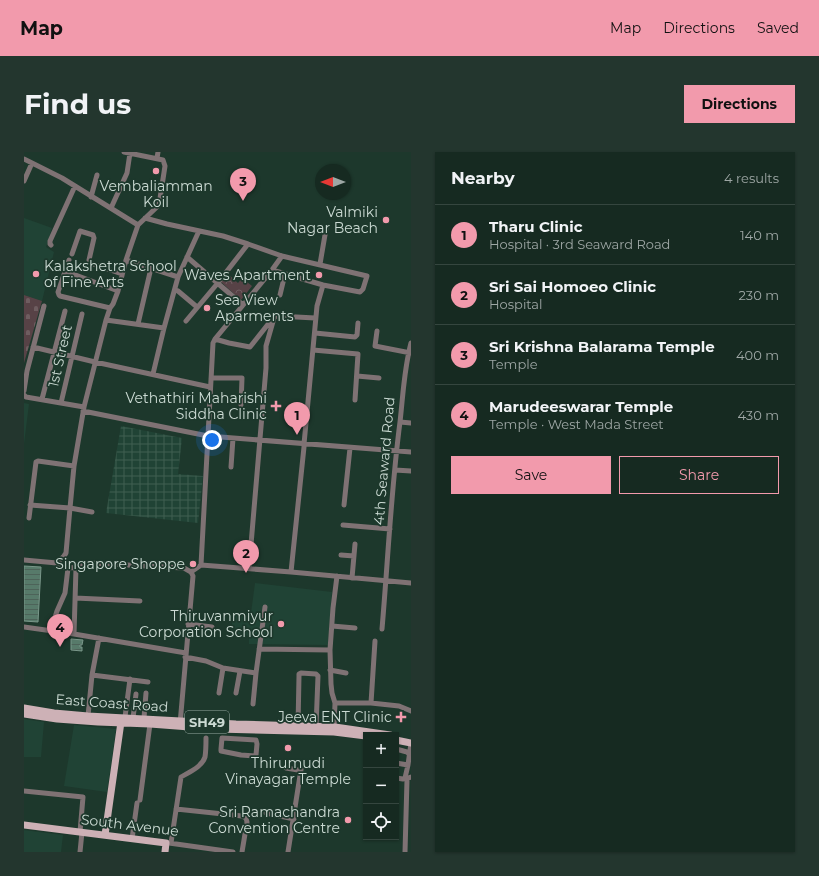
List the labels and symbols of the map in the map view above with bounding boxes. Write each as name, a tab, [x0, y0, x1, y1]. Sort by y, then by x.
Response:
north arrow	[315, 164, 351, 200]
marker: Vembaliamman Koil	[151, 166, 161, 176]
pin: 3	[230, 168, 256, 201]
place label: Vembaliamman Koil	[99, 177, 213, 211]
place label: Valmiki Nagar Beach	[287, 203, 378, 237]
marker: Valmiki Nagar Beach	[381, 215, 391, 225]
place label: Kalakshetra School of Fine Arts	[44, 257, 177, 291]
place label: Waves Apartment	[184, 266, 311, 284]
marker: Kalakshetra School of Fine Arts	[31, 269, 41, 279]
marker: Waves Apartment	[314, 270, 324, 280]
place label: Sea View Aparments	[215, 291, 294, 325]
marker: Sea View Aparments	[202, 303, 212, 313]
street label: 1st Street	[44, 323, 76, 389]
place label: Vethathiri Maharishi Siddha Clinic	[126, 389, 267, 423]
street label: 4th Seaward Road	[369, 396, 399, 526]
marker: Vethathiri Maharishi Siddha Clinic	[270, 400, 282, 412]
pin: 1	[284, 402, 310, 435]
your location	[202, 430, 222, 450]
pin: 2	[233, 540, 259, 573]
place label: Singapore Shoppe	[55, 555, 185, 573]
marker: Singapore Shoppe	[188, 559, 198, 569]
place label: Thiruvanmiyur Corporation School	[139, 607, 273, 641]
pin: 4	[47, 614, 73, 647]
marker: Thiruvanmiyur Corporation School	[276, 619, 286, 629]
street label: East Coast Road	[55, 690, 169, 716]
place label: Jeeva ENT Clinic	[277, 708, 392, 726]
road number: SH49	[185, 711, 229, 733]
marker: Jeeva ENT Clinic	[395, 711, 407, 723]
marker: Thirumudi Vinayagar Temple	[283, 743, 293, 753]
place label: Thirumudi Vinayagar Temple	[225, 754, 351, 788]
place label: Sri Ramachandra Convention Centre	[209, 803, 340, 837]
street label: South Avenue	[80, 810, 180, 840]
marker: Sri Ramachandra Convention Centre	[343, 815, 353, 825]

